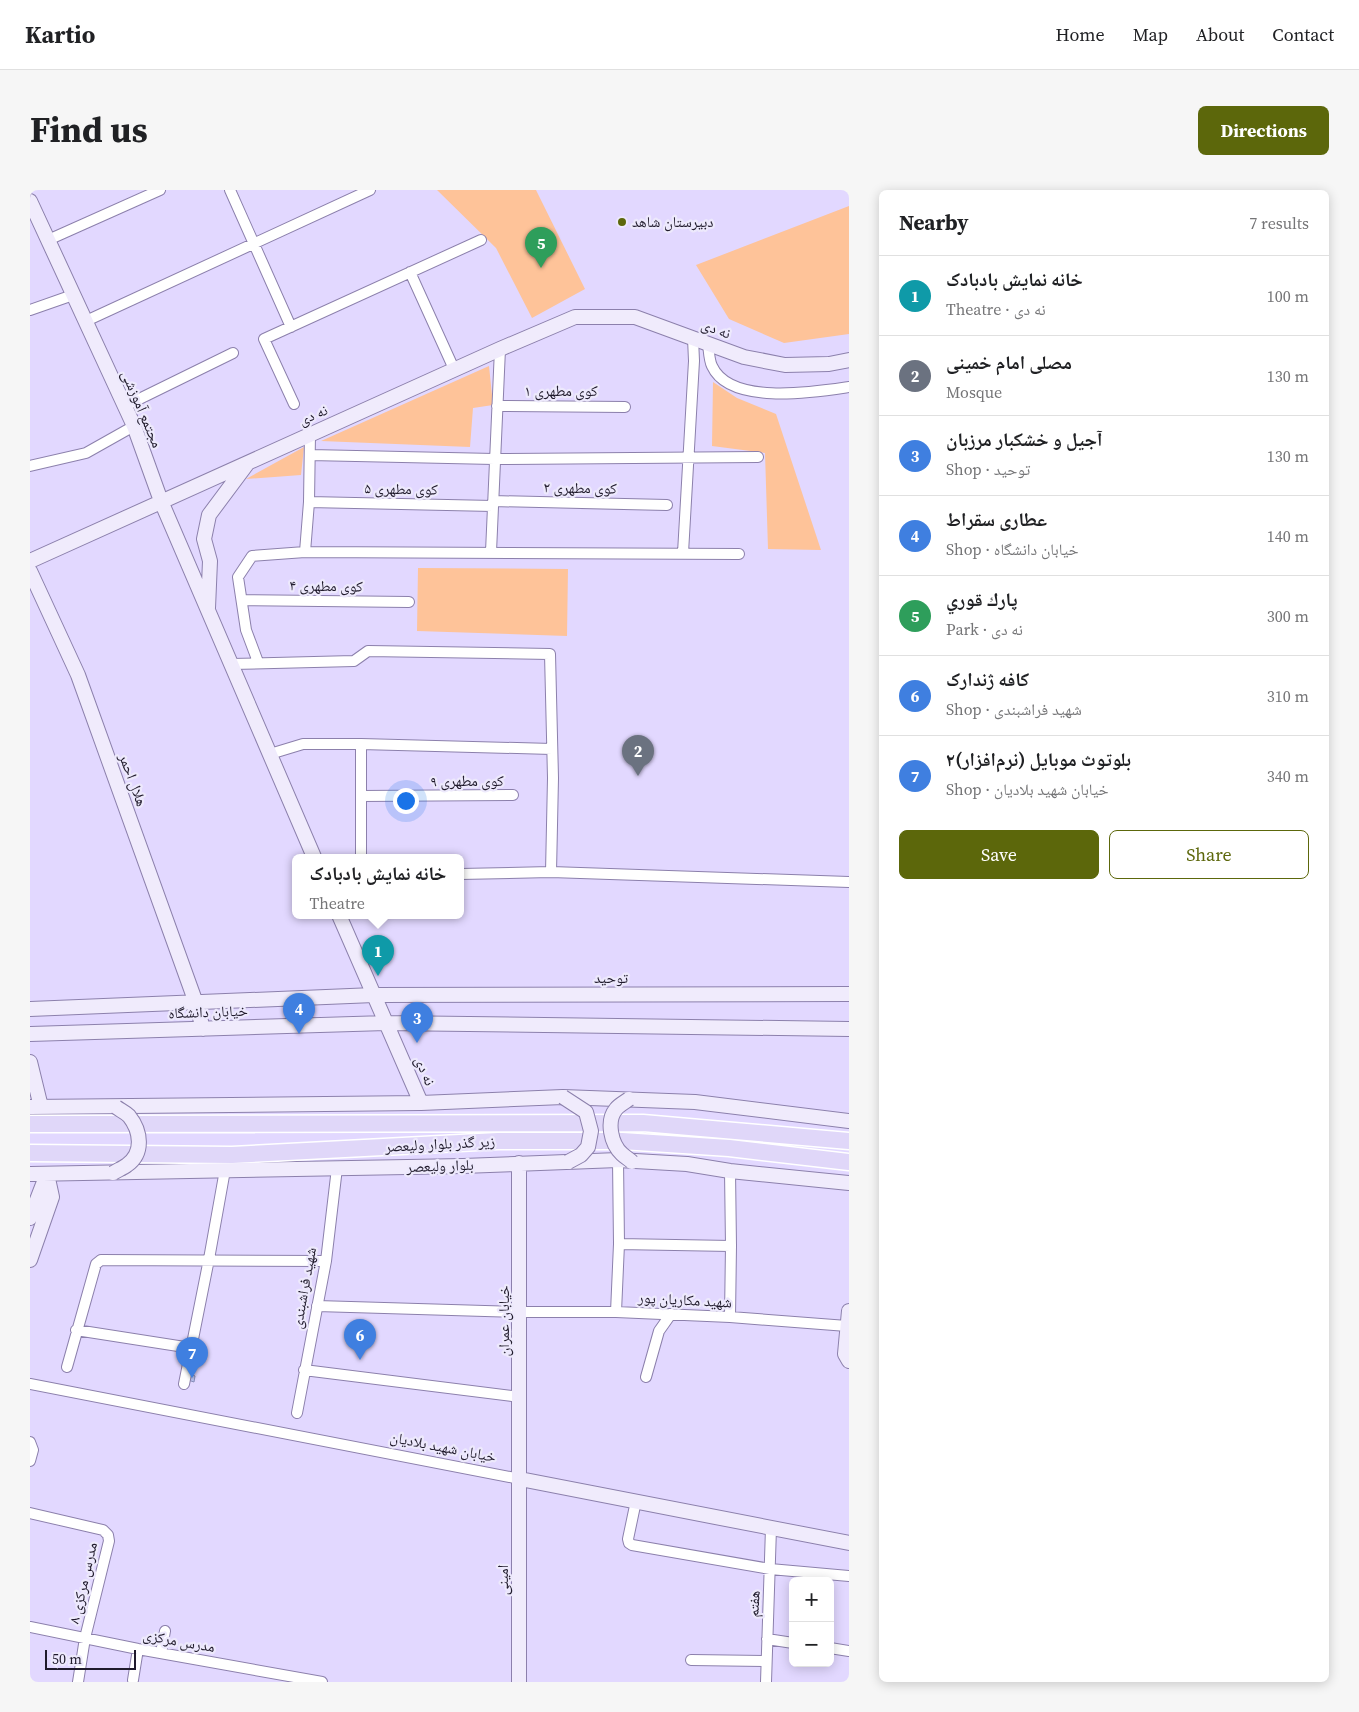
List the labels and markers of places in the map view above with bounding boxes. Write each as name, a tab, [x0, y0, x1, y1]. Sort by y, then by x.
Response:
place label: دبیرستان شاهد	[632, 211, 714, 232]
marker: دبیرستان شاهد	[616, 216, 628, 228]
pin: 5	[525, 227, 557, 268]
pin: 2	[622, 735, 654, 776]
pin: 1	[362, 935, 394, 976]
pin: 4	[283, 993, 315, 1034]
pin: 3	[401, 1002, 433, 1043]
pin: 6	[344, 1319, 376, 1360]
pin: 7	[176, 1337, 208, 1378]

